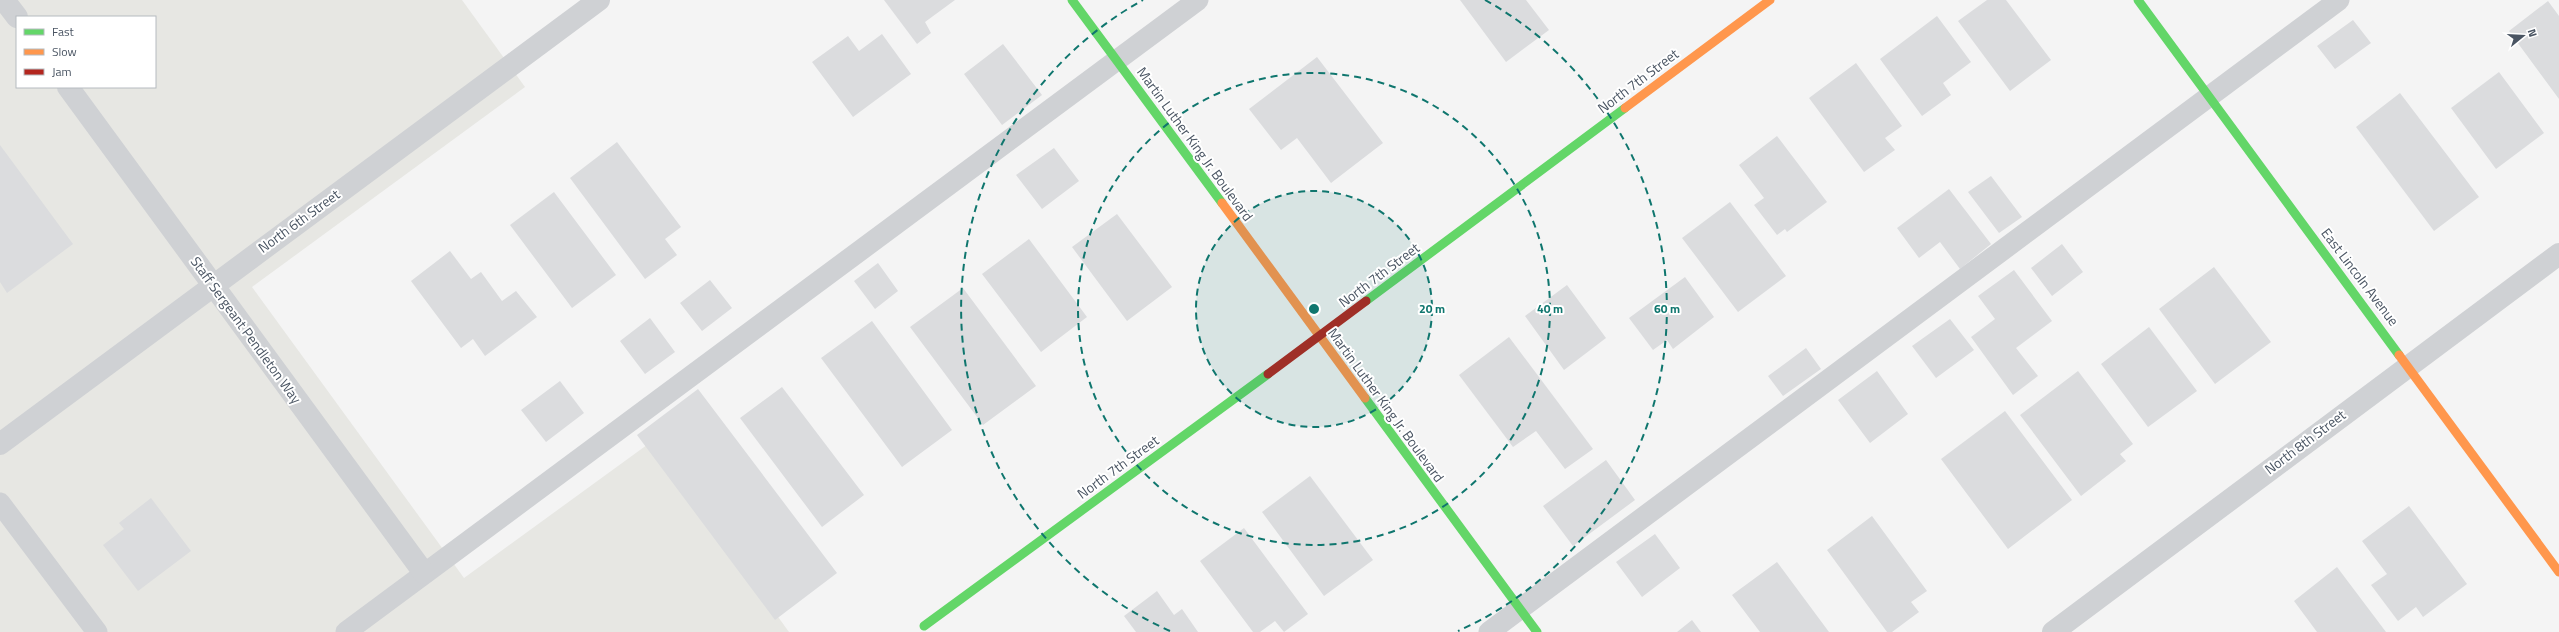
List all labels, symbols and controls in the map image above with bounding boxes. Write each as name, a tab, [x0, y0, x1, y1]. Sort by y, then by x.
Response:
legend	[16, 16, 156, 88]
north arrow	[2503, 16, 2543, 56]
text: Fast	[52, 22, 75, 41]
text: N	[2524, 27, 2541, 39]
text: Slow	[52, 42, 77, 61]
street label: North 7th Street	[1593, 43, 1683, 118]
text: Jam	[52, 62, 72, 81]
street label: Martin Luther King Jr. Boulevard	[1132, 62, 1259, 225]
street label: North 6th Street	[253, 184, 344, 257]
street label: East Lincoln Avenue	[2317, 223, 2404, 330]
street label: North 7th Street	[1334, 237, 1424, 312]
street label: Staff Sergeant Pendleton Way	[186, 252, 307, 408]
text: 20 m	[1419, 299, 1445, 318]
text: 40 m	[1537, 299, 1563, 318]
text: 60 m	[1654, 299, 1680, 318]
centre of rings	[1307, 302, 1321, 316]
street label: Martin Luther King Jr. Boulevard	[1323, 323, 1450, 486]
street label: North 8th Street	[2260, 404, 2350, 479]
street label: North 7th Street	[1072, 430, 1163, 503]

